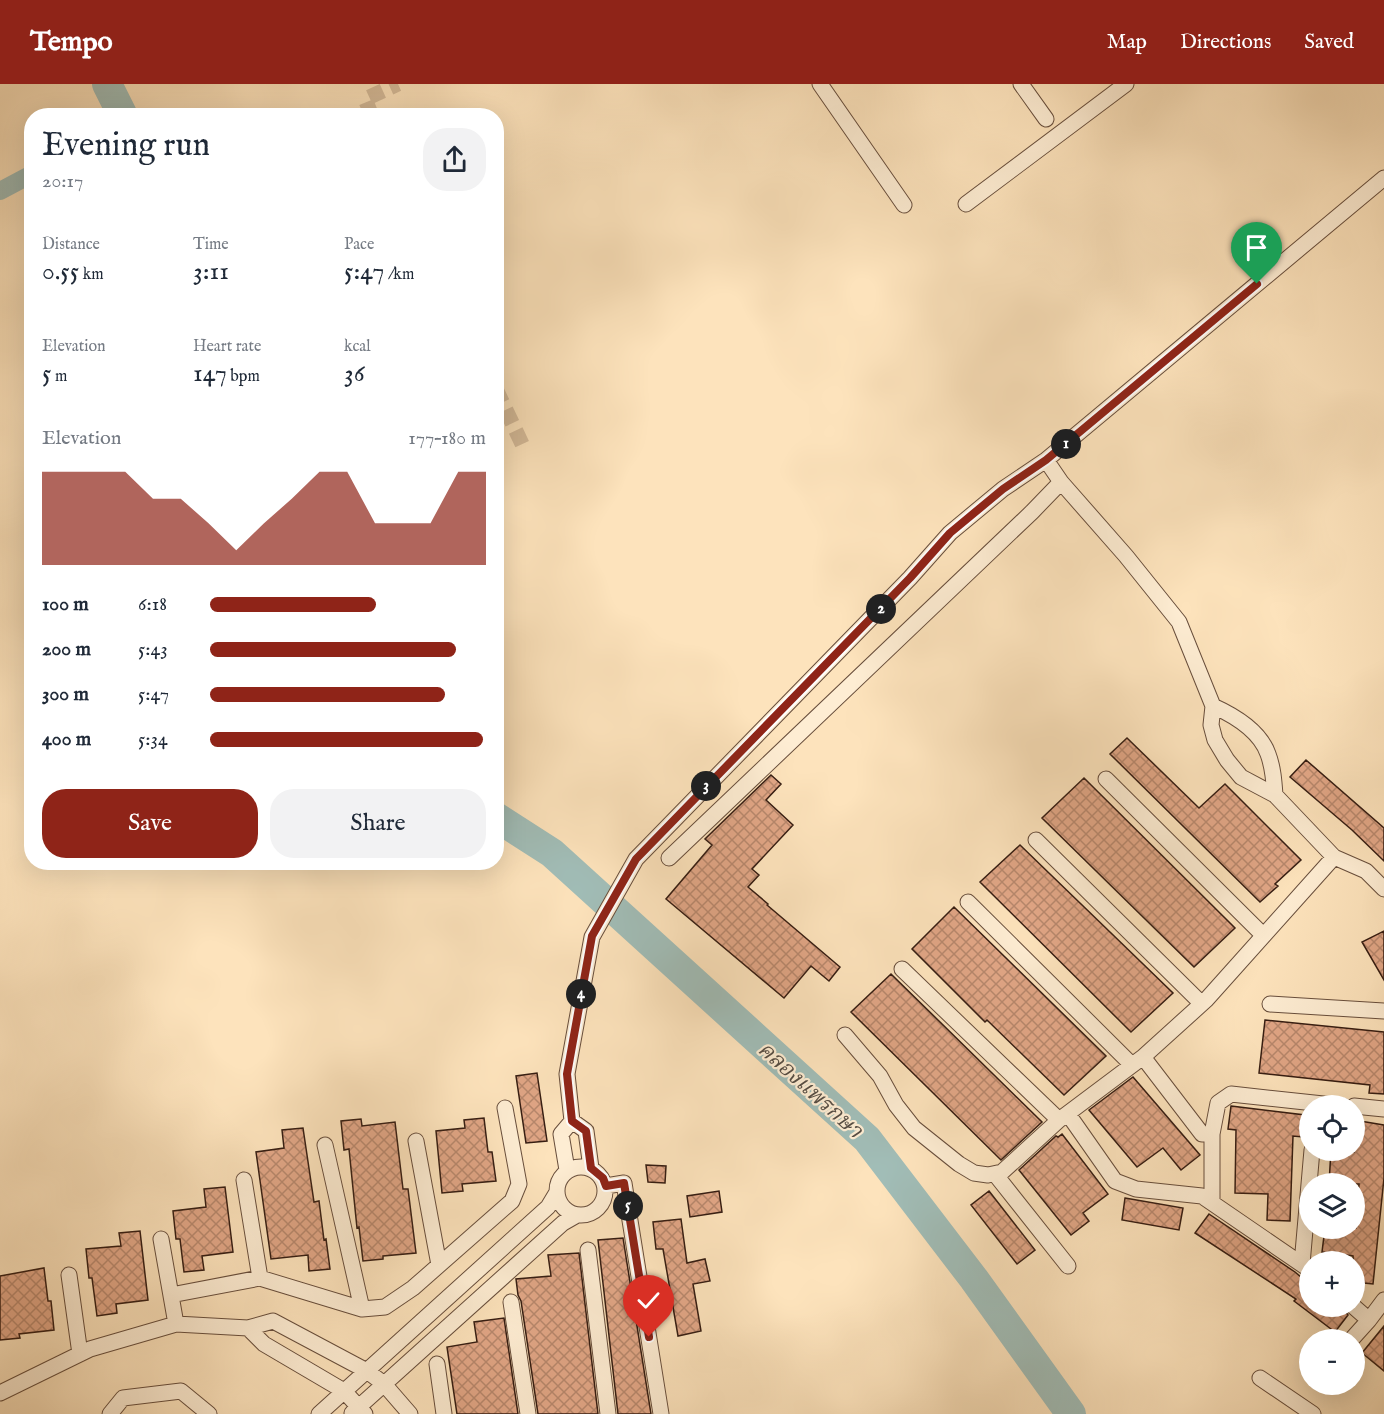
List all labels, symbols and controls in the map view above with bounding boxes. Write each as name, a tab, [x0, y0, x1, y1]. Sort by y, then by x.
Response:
text: Tempo	[30, 25, 113, 60]
text: Map	[1107, 29, 1147, 56]
text: Directions	[1180, 29, 1271, 56]
text: Saved	[1304, 29, 1354, 56]
text: Evening run	[42, 125, 210, 167]
button: share	[423, 128, 486, 191]
text: 20:17	[42, 169, 83, 194]
pin	[1231, 222, 1282, 284]
icon: arrive	[1240, 231, 1273, 264]
text: Distance	[42, 235, 100, 255]
text: Time	[193, 235, 229, 255]
text: Pace	[344, 235, 374, 255]
text: 0.55	[42, 255, 79, 288]
text: 3:11	[193, 255, 229, 288]
text: 5:47	[344, 255, 384, 288]
text: km	[79, 265, 104, 285]
text: /km	[384, 265, 414, 285]
text: Elevation	[42, 337, 105, 357]
text: Heart rate	[193, 337, 261, 357]
text: kcal	[344, 337, 371, 357]
text: 5	[42, 357, 51, 390]
text: 147	[193, 357, 227, 390]
text: 36	[344, 357, 365, 390]
text: m	[51, 367, 67, 387]
text: bpm	[227, 367, 260, 387]
text: Elevation	[42, 426, 121, 451]
text: 177–180 m	[408, 426, 486, 451]
pin: 1	[1051, 429, 1081, 459]
text: 1	[1063, 434, 1069, 454]
text: 100 m	[42, 592, 89, 617]
text: 6:18	[138, 592, 167, 617]
pin: 2	[866, 594, 896, 624]
text: 2	[877, 599, 885, 619]
text: 200 m	[42, 637, 91, 662]
text: 5:43	[138, 637, 168, 662]
text: 300 m	[42, 682, 89, 707]
text: 5:47	[138, 682, 169, 707]
text: 400 m	[42, 727, 91, 752]
text: 5:34	[138, 727, 168, 752]
pin: 3	[691, 771, 721, 801]
text: 3	[703, 776, 709, 796]
button: Save	[42, 789, 258, 858]
button: Share	[270, 789, 486, 858]
pin: 4	[566, 979, 596, 1009]
text: 4	[577, 984, 585, 1004]
water label: คลองแพรกษา	[751, 1036, 869, 1146]
map controls	[1299, 1095, 1365, 1395]
button: locate	[1299, 1095, 1365, 1161]
button: layers	[1299, 1173, 1365, 1239]
pin: 5	[613, 1191, 643, 1221]
text: 5	[625, 1196, 631, 1216]
button: +	[1299, 1251, 1365, 1317]
pin	[623, 1275, 674, 1337]
icon: check	[632, 1284, 665, 1317]
button: −	[1299, 1329, 1365, 1395]

